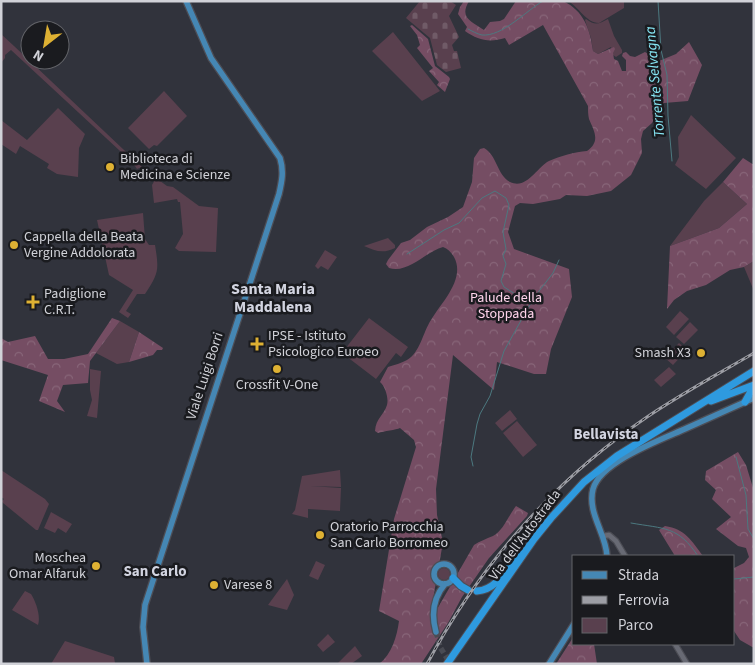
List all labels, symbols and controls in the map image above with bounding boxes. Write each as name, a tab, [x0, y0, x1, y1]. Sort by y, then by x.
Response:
north arrow	[20, 20, 70, 70]
water label: Torrente Selvagna	[640, 26, 670, 138]
text: N	[30, 44, 48, 66]
place label: Biblioteca di Medicina e Scienze	[120, 149, 230, 185]
marker: Biblioteca di Medicina e Scienze	[104, 161, 116, 173]
place label: Cappella della Beata Vergine Addolorata	[24, 227, 144, 263]
marker: Cappella della Beata Vergine Addolorata	[8, 239, 20, 251]
district label: Santa Maria Maddalena	[231, 278, 315, 318]
place label: Padiglione C.R.T.	[44, 284, 106, 320]
park label: Palude della Stoppada	[470, 288, 542, 324]
marker: Padiglione C.R.T.	[26, 295, 40, 309]
place label: IPSE - Istituto Psicologico Euroeo	[268, 326, 379, 362]
street label: Viale Luigi Borri	[181, 330, 229, 422]
marker: IPSE - Istituto Psicologico Euroeo	[250, 337, 264, 351]
place label: Smash X3	[634, 343, 691, 363]
marker: Smash X3	[695, 347, 707, 359]
marker: Crossfit V-One	[271, 363, 283, 375]
place label: Crossfit V-One	[236, 375, 318, 395]
district label: Bellavista	[573, 424, 639, 445]
street label: Via dell'Autostrada	[484, 485, 566, 585]
place label: Oratorio Parrocchia San Carlo Borromeo	[330, 517, 448, 553]
marker: Oratorio Parrocchia San Carlo Borromeo	[314, 529, 326, 541]
place label: Moschea Omar Alfaruk	[9, 548, 86, 584]
legend	[572, 555, 735, 645]
marker: Moschea Omar Alfaruk	[90, 560, 102, 572]
district label: San Carlo	[123, 561, 187, 582]
text: Strada	[618, 565, 659, 586]
place label: Varese 8	[224, 575, 272, 595]
marker: Varese 8	[208, 579, 220, 591]
text: Ferrovia	[618, 590, 669, 611]
text: Parco	[618, 615, 653, 636]

